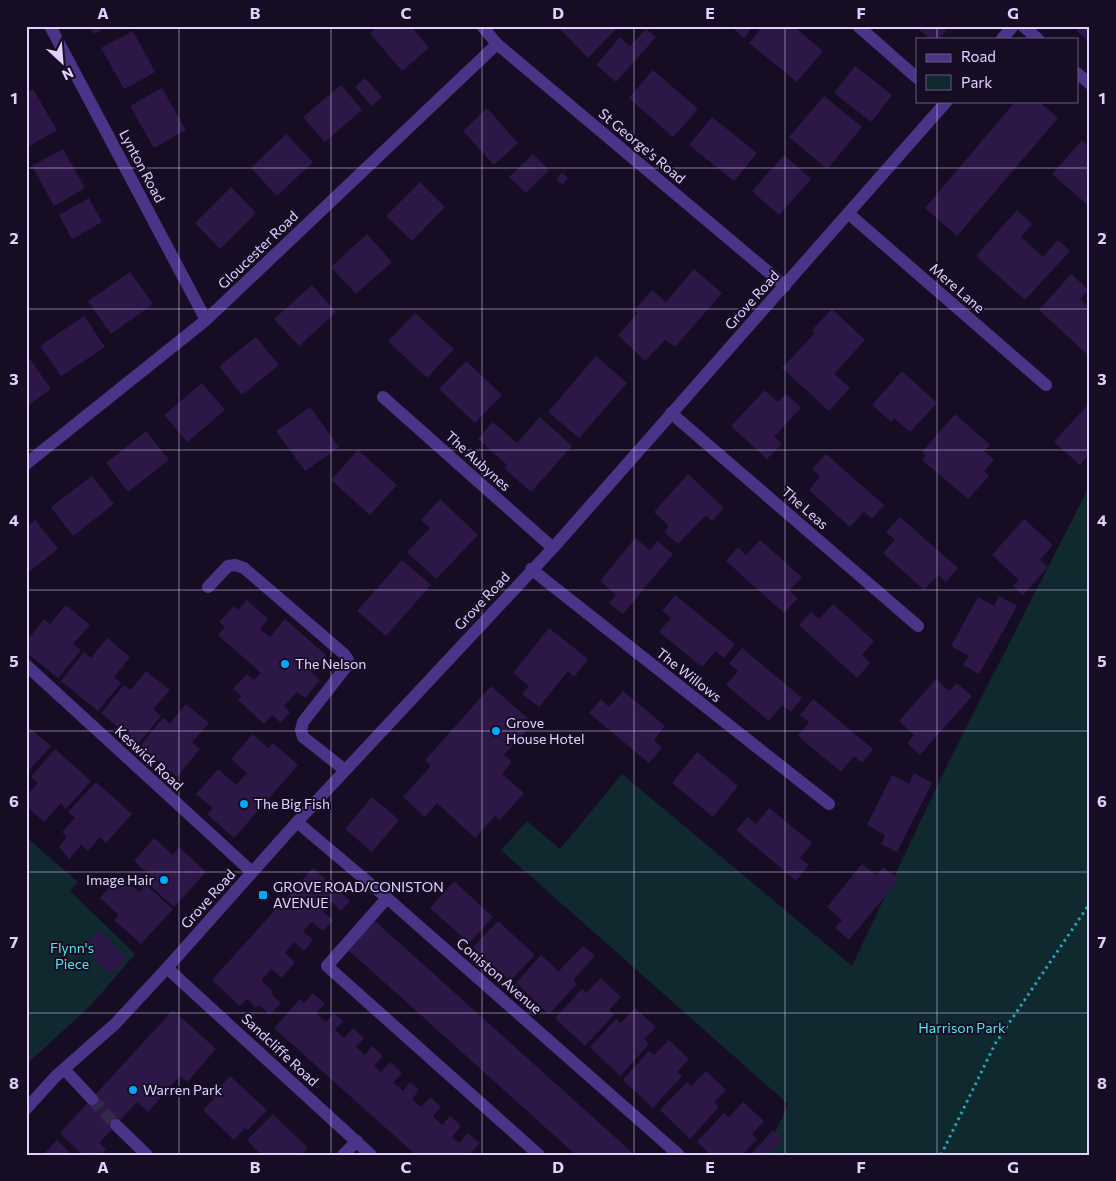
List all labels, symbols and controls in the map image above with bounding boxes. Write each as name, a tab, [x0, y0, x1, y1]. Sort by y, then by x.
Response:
text: A	[97, 3, 109, 22]
text: B	[250, 3, 261, 22]
text: C	[401, 3, 412, 22]
text: D	[552, 3, 564, 22]
text: E	[705, 3, 715, 22]
text: F	[856, 3, 866, 22]
text: G	[1007, 3, 1019, 22]
north arrow	[38, 38, 88, 88]
legend	[916, 38, 1078, 102]
text: Road	[961, 47, 996, 65]
text: N	[59, 64, 76, 84]
text: Park	[961, 73, 992, 91]
text: 1	[10, 88, 18, 107]
text: 1	[1098, 88, 1106, 107]
street label: St George's Road	[596, 105, 689, 187]
street label: Lynton Road	[116, 126, 169, 205]
street label: Gloucester Road	[214, 207, 301, 292]
text: 2	[9, 228, 19, 247]
text: 2	[1097, 228, 1107, 247]
street label: Mere Lane	[926, 259, 988, 316]
street label: Grove Road	[721, 267, 783, 333]
text: 3	[9, 369, 19, 388]
text: 3	[1097, 369, 1107, 388]
street label: The Aubynes	[442, 427, 514, 494]
street label: The Leas	[779, 483, 832, 532]
text: 4	[9, 510, 19, 529]
text: 4	[1097, 510, 1107, 529]
street label: Grove Road	[450, 568, 513, 633]
street label: The Willows	[653, 644, 725, 705]
text: 5	[9, 651, 19, 670]
text: 5	[1097, 651, 1107, 670]
place label: The Nelson	[295, 655, 366, 672]
marker: The Nelson	[279, 658, 291, 670]
place label: Grove House Hotel	[506, 714, 584, 747]
street label: Keswick Road	[112, 722, 187, 794]
marker: Grove House Hotel	[490, 725, 502, 737]
text: 6	[9, 791, 19, 810]
text: 6	[1097, 791, 1107, 810]
place label: The Big Fish	[254, 795, 330, 812]
marker: The Big Fish	[238, 798, 250, 810]
street label: Grove Road	[177, 866, 239, 932]
place label: Image Hair	[86, 871, 154, 888]
marker: Image Hair	[158, 874, 170, 886]
place label: GROVE ROAD/CONISTON AVENUE	[273, 878, 444, 911]
marker: GROVE ROAD/CONISTON AVENUE	[257, 889, 269, 901]
text: 7	[10, 932, 19, 951]
text: 7	[1098, 932, 1107, 951]
street label: Coniston Avenue	[453, 934, 545, 1017]
park label: Flynn's Piece	[50, 939, 94, 972]
street label: Sandcliffe Road	[238, 1010, 322, 1090]
park label: Harrison Park	[918, 1019, 1006, 1036]
text: 8	[9, 1073, 19, 1092]
text: 8	[1097, 1073, 1107, 1092]
place label: Warren Park	[143, 1081, 223, 1098]
marker: Warren Park	[127, 1084, 139, 1096]
text: A	[97, 1157, 109, 1176]
text: B	[250, 1157, 261, 1176]
text: C	[401, 1157, 412, 1176]
text: D	[552, 1157, 564, 1176]
text: E	[705, 1157, 715, 1176]
text: F	[856, 1157, 866, 1176]
text: G	[1007, 1157, 1019, 1176]

